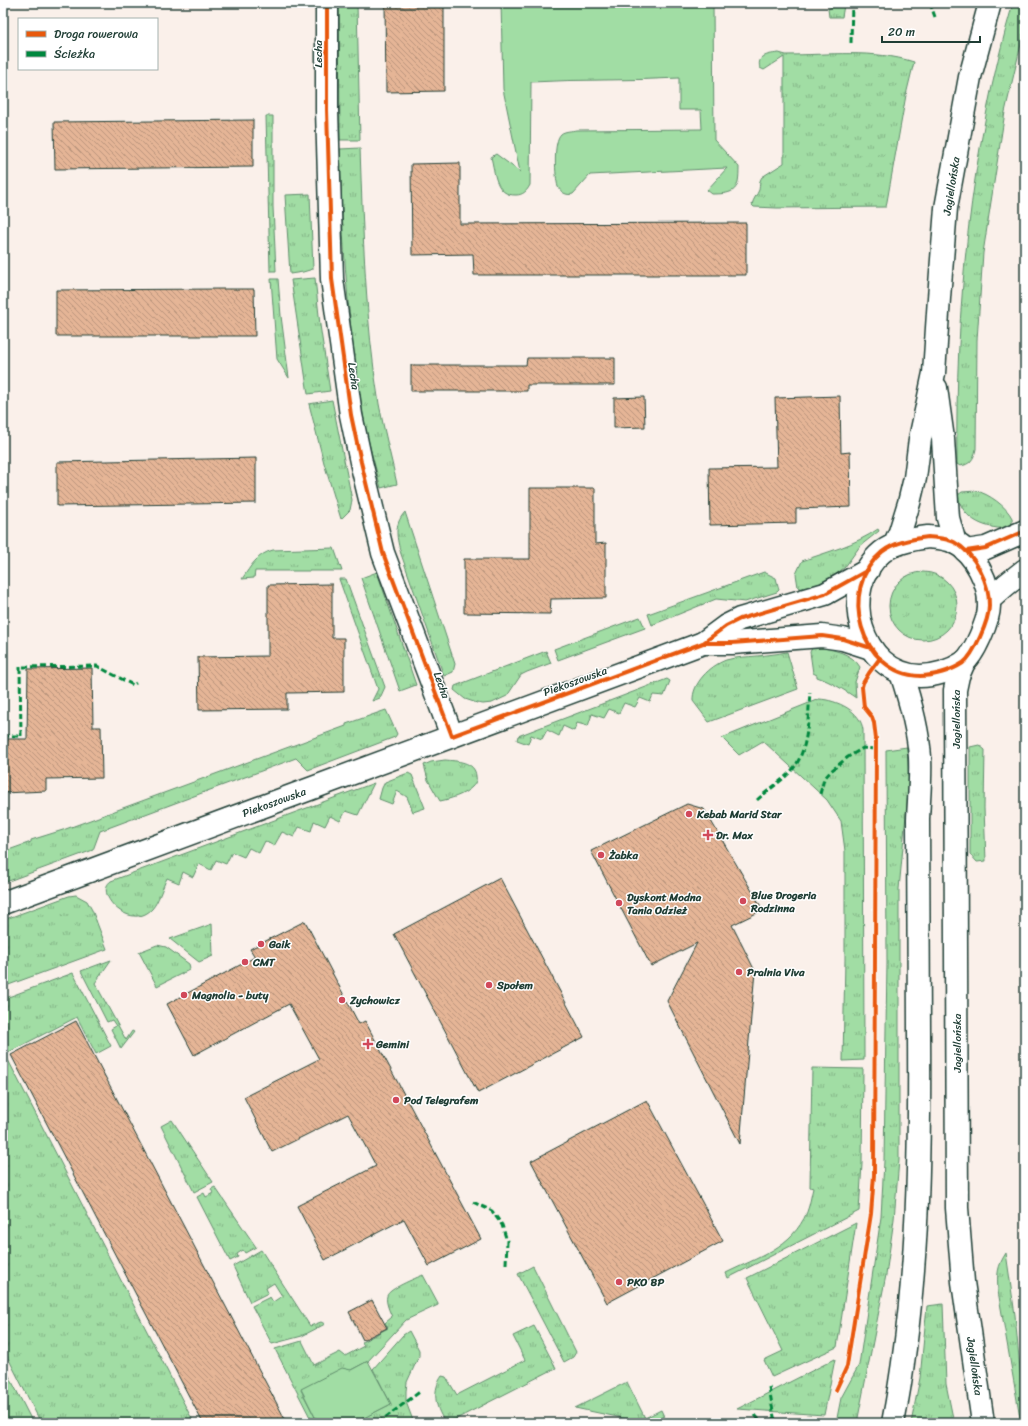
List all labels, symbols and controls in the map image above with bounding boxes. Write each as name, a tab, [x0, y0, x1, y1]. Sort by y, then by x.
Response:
legend	[18, 18, 158, 70]
scale bar	[882, 18, 980, 44]
text: 20 m	[888, 21, 915, 43]
text: Droga rowerowa	[54, 23, 138, 45]
street label: Lecha	[309, 40, 328, 68]
text: Ścieżka	[54, 43, 95, 65]
street label: Jagiellońska	[937, 155, 966, 218]
street label: Lecha	[342, 361, 365, 392]
street label: Piekoszowska	[541, 661, 610, 702]
street label: Lecha	[428, 669, 455, 702]
street label: Jagiellońska	[947, 689, 966, 749]
street label: Piekoszowska	[240, 782, 309, 823]
place label: Kebab Marid Star	[696, 805, 783, 824]
marker: Kebab Marid Star	[684, 809, 694, 819]
place label: Dr. Max	[716, 826, 753, 845]
marker: Dr. Max	[703, 830, 713, 840]
place label: Żabka	[608, 846, 638, 865]
marker: Żabka	[596, 850, 606, 860]
place label: Blue Drogeria Rodzinna	[750, 886, 817, 918]
place label: Dyskont Modna Tania Odzież	[627, 888, 702, 920]
marker: Blue Drogeria Rodzinna	[738, 896, 748, 906]
marker: Dyskont Modna Tania Odzież	[614, 898, 624, 908]
place label: Gaik	[268, 935, 291, 954]
marker: Gaik	[256, 939, 266, 949]
place label: CMT	[252, 953, 276, 972]
marker: CMT	[240, 957, 250, 967]
place label: Pralnia Viva	[747, 963, 805, 982]
marker: Pralnia Viva	[734, 967, 744, 977]
place label: Społem	[496, 976, 534, 995]
marker: Społem	[484, 980, 494, 990]
place label: Magnolia - buty	[191, 986, 269, 1005]
marker: Magnolia - buty	[179, 990, 189, 1000]
place label: Zychowicz	[349, 991, 401, 1010]
marker: Zychowicz	[337, 995, 347, 1005]
street label: Jagiellońska	[948, 1013, 967, 1073]
place label: Gemini	[375, 1035, 410, 1054]
marker: Gemini	[363, 1039, 373, 1049]
place label: Pod Telegrafem	[404, 1091, 479, 1110]
marker: Pod Telegrafem	[391, 1095, 401, 1105]
place label: PKO BP	[627, 1273, 664, 1292]
marker: PKO BP	[614, 1277, 624, 1287]
street label: Jagiellońska	[961, 1335, 988, 1397]

